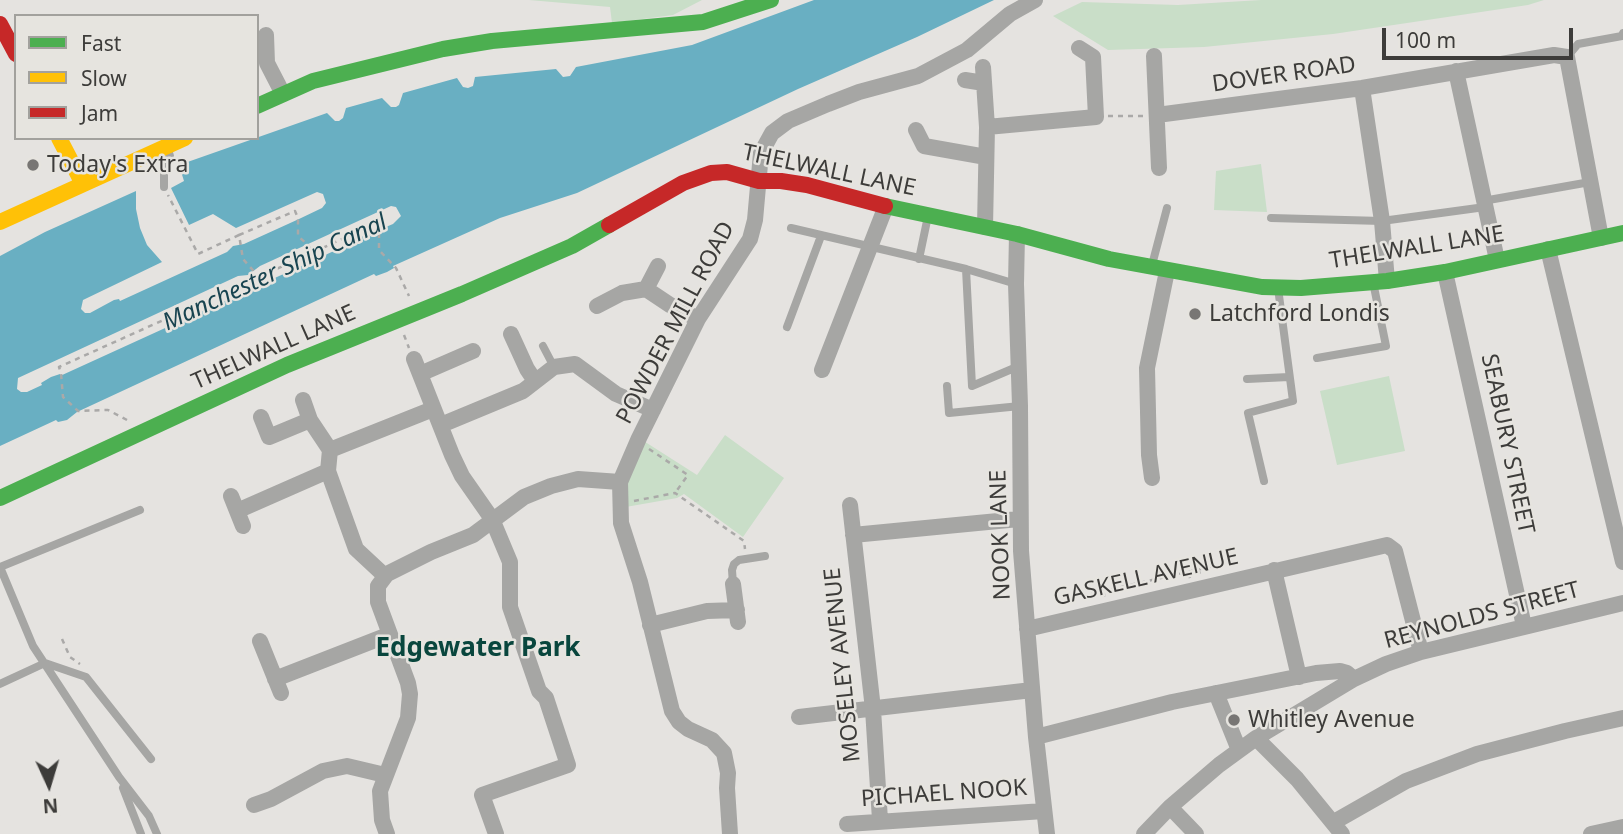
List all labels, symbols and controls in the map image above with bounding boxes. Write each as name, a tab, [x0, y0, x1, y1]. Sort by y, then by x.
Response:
legend	[14, 14, 259, 140]
scale bar	[1385, 14, 1576, 58]
text: 100 m	[1395, 26, 1456, 54]
text: Fast	[81, 29, 121, 57]
street label: DOVER ROAD	[1210, 51, 1358, 99]
text: Slow	[81, 64, 127, 92]
text: Jam	[81, 99, 118, 127]
street label: THELWALL LANE	[740, 139, 918, 203]
place label: Today's Extra	[47, 151, 188, 179]
marker: Today's Extra	[25, 157, 41, 173]
water label: Manchester Ship Canal	[158, 208, 392, 338]
street label: POWDER MILL ROAD	[611, 217, 741, 429]
street label: THELWALL LANE	[1328, 221, 1506, 275]
street label: THELWALL LANE	[188, 300, 360, 396]
place label: Latchford Londis	[1209, 300, 1390, 328]
marker: Latchford Londis	[1187, 306, 1203, 322]
street label: SEABURY STREET	[1474, 352, 1540, 536]
street label: NOOK LANE	[985, 469, 1017, 601]
street label: GASKELL AVENUE	[1051, 543, 1241, 613]
street label: MOSELEY AVENUE	[819, 566, 867, 764]
street label: REYNOLDS STREET	[1381, 577, 1583, 655]
district label: Edgewater Park	[376, 633, 580, 665]
place label: Whitley Avenue	[1248, 706, 1415, 734]
marker: Whitley Avenue	[1226, 712, 1242, 728]
north arrow	[14, 750, 84, 820]
street label: PICHAEL NOOK	[860, 774, 1028, 814]
text: N	[42, 792, 59, 819]

